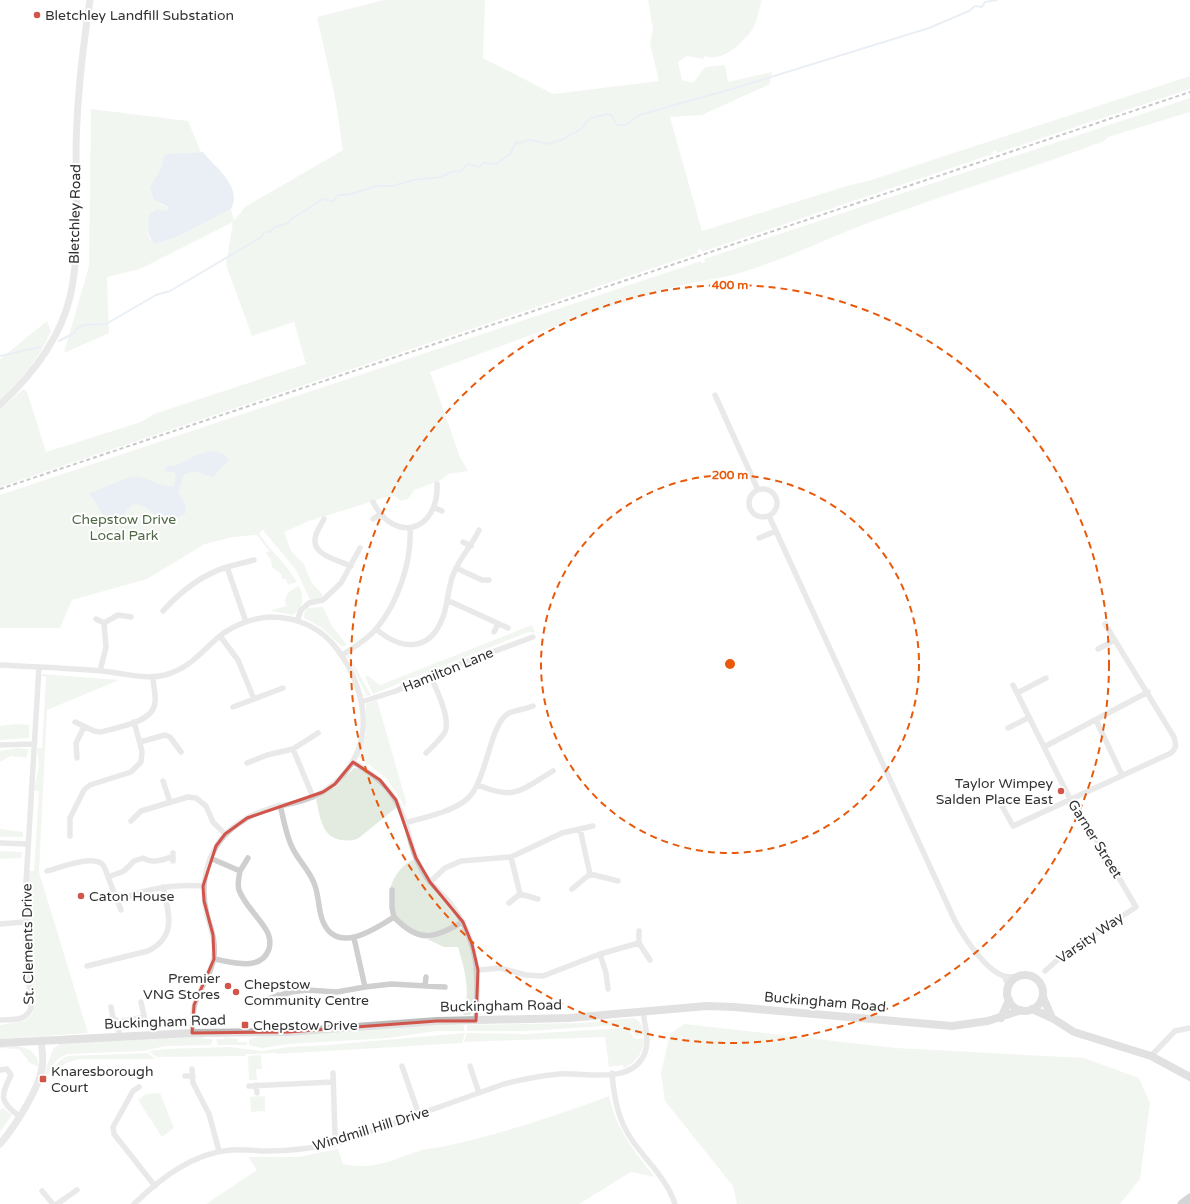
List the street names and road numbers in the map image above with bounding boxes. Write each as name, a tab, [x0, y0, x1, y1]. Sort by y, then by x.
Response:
street label: Bletchley Road	[66, 164, 84, 264]
street label: Hamilton Lane	[400, 644, 496, 696]
street label: Garner Street	[1064, 797, 1126, 882]
street label: St. Clements Drive	[18, 883, 38, 1005]
street label: Varsity Way	[1053, 908, 1127, 967]
street label: Buckingham Road	[763, 988, 887, 1016]
street label: Buckingham Road	[440, 996, 562, 1016]
street label: Buckingham Road	[104, 1011, 226, 1033]
street label: Windmill Hill Drive	[311, 1103, 431, 1155]

